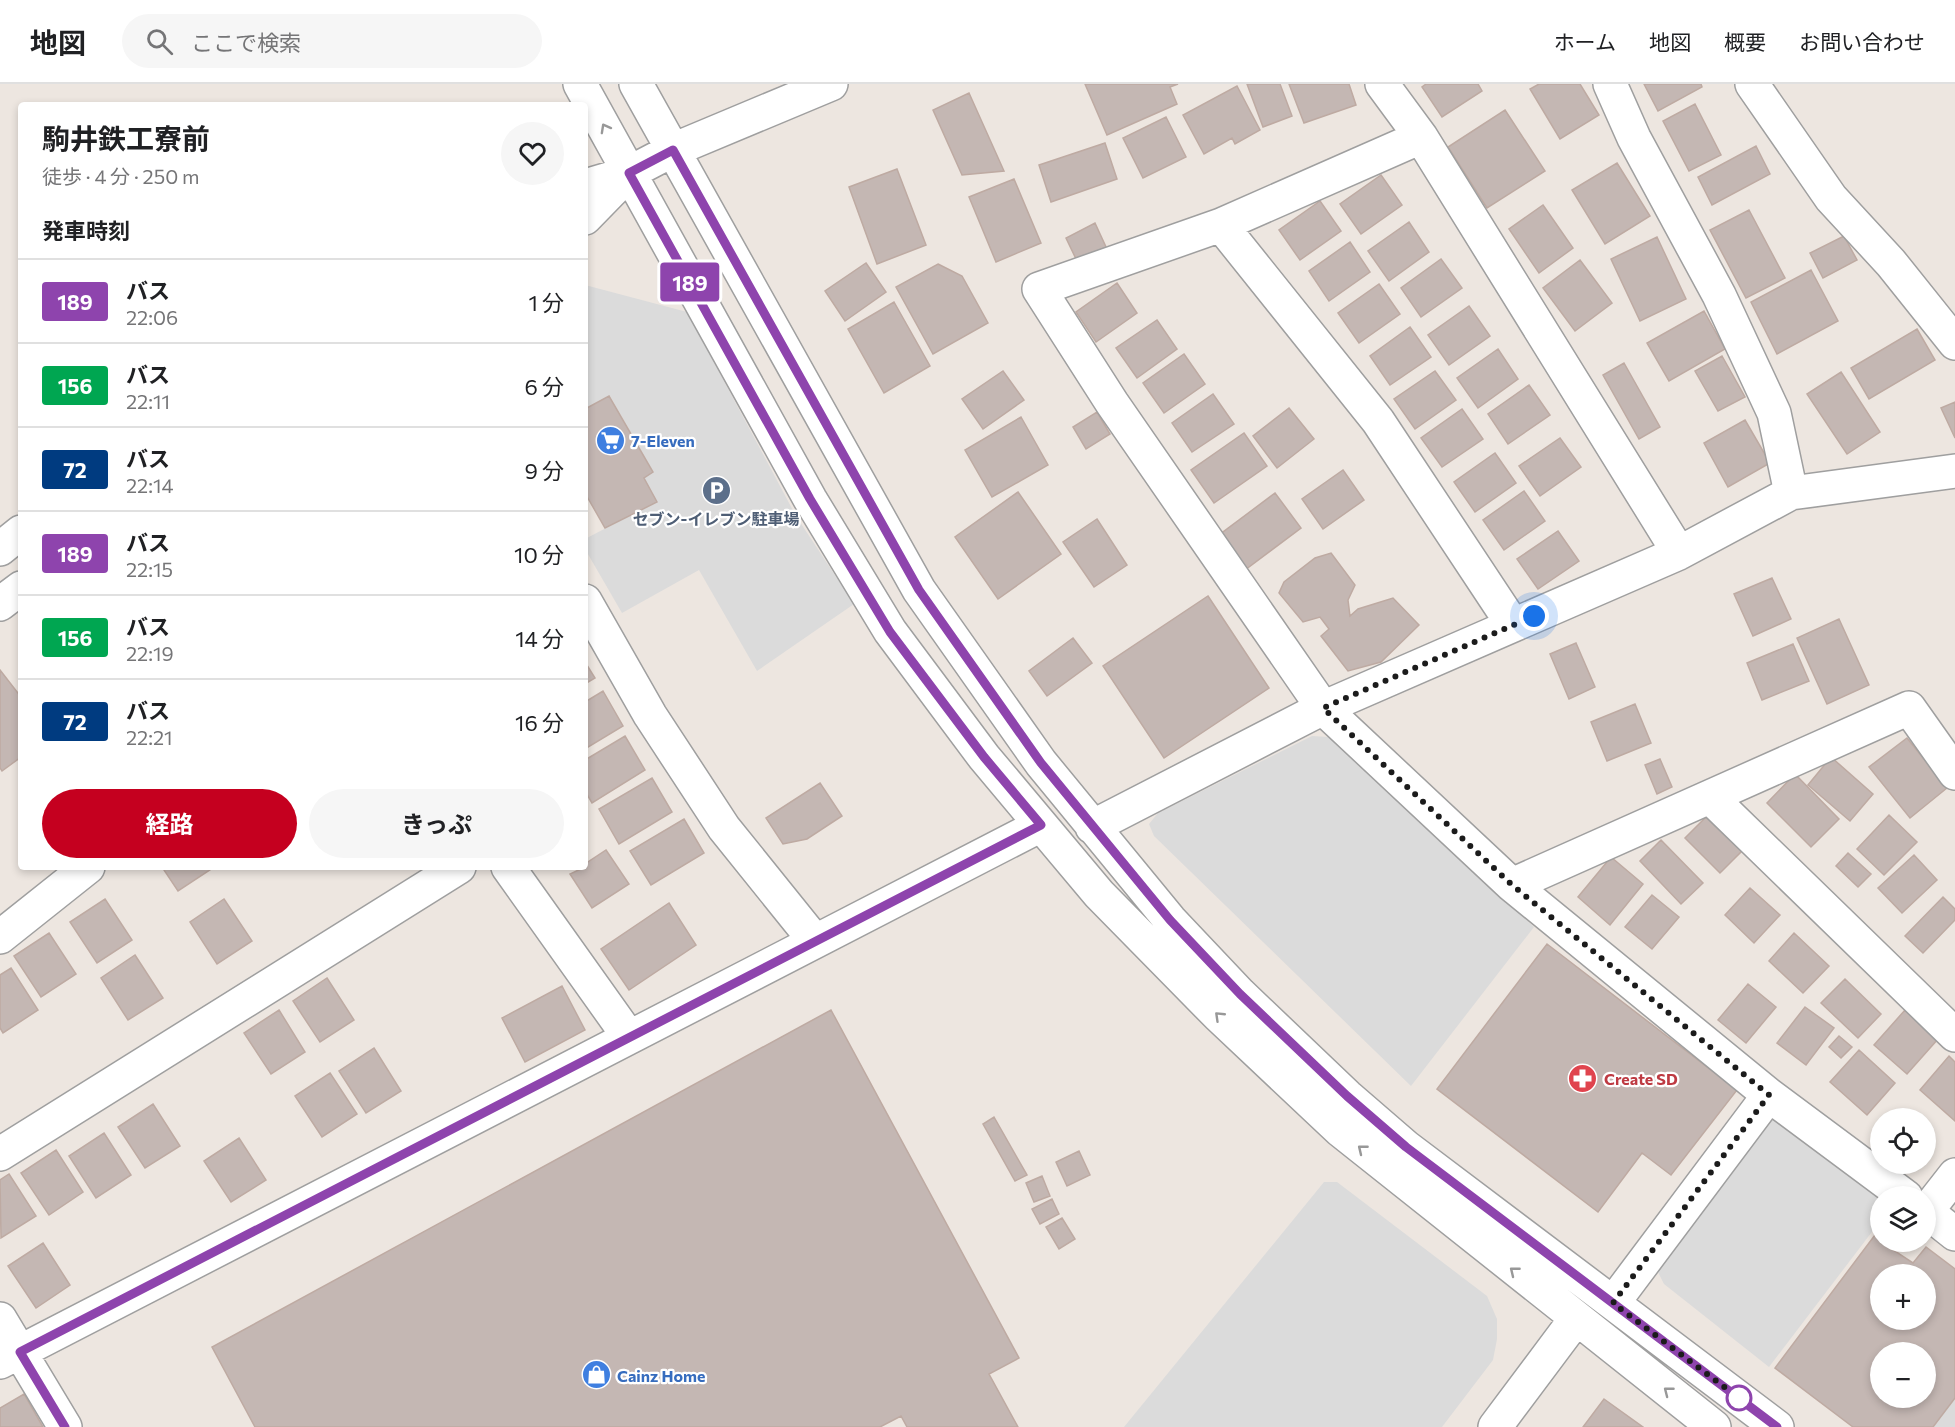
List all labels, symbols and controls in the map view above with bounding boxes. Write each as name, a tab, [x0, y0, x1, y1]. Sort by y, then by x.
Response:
search box	[122, 14, 542, 68]
text: 地図	[30, 25, 86, 59]
icon: search	[143, 25, 176, 58]
text: ここで検索	[191, 29, 301, 56]
text: ホーム	[1554, 29, 1616, 54]
text: 地図	[1649, 29, 1691, 54]
text: 概要	[1724, 29, 1766, 54]
text: お問い合わせ	[1799, 29, 1925, 54]
text: 駒井鉄工寮前	[42, 121, 210, 155]
button: heart	[501, 122, 564, 185]
one-way arrow	[601, 124, 612, 135]
text: 徒歩 · 4 分 · 250 m	[42, 164, 200, 188]
text: 発車時刻	[42, 217, 130, 244]
line badge: 189	[656, 262, 724, 302]
text: 189	[672, 270, 708, 295]
text: バス	[126, 277, 170, 304]
text: 189	[57, 289, 93, 314]
text: 1 分	[528, 289, 564, 316]
text: 22:06	[126, 305, 178, 329]
text: バス	[126, 361, 170, 388]
text: 156	[58, 373, 92, 398]
text: 6 分	[524, 373, 564, 400]
text: 22:11	[126, 389, 170, 413]
supermarket icon: 7-Eleven	[594, 424, 626, 456]
place label: 7-Eleven	[631, 431, 695, 450]
text: バス	[126, 445, 170, 472]
text: 72	[63, 457, 87, 482]
text: 9 分	[524, 457, 564, 484]
text: 22:14	[126, 473, 173, 497]
parking icon: セブン-イレブン駐車場	[700, 474, 732, 506]
place label: セブン-イレブン駐車場	[633, 509, 799, 528]
text: バス	[126, 529, 170, 556]
text: 189	[57, 541, 93, 566]
text: 10 分	[514, 541, 564, 568]
text: 22:15	[126, 557, 173, 581]
your location	[1519, 601, 1549, 631]
text: バス	[126, 613, 170, 640]
text: 156	[58, 625, 92, 650]
text: 14 分	[515, 625, 564, 652]
text: 22:19	[126, 641, 174, 665]
text: バス	[126, 697, 170, 724]
text: 72	[63, 709, 87, 734]
text: 16 分	[515, 709, 564, 736]
text: 22:21	[126, 725, 173, 749]
button: 経路	[42, 789, 297, 858]
button: きっぷ	[309, 789, 564, 858]
one-way arrow	[1216, 1013, 1227, 1024]
pharmacy icon: Create SD	[1567, 1062, 1599, 1094]
place label: Create SD	[1604, 1069, 1678, 1088]
map controls	[1870, 1108, 1936, 1408]
button: locate	[1870, 1108, 1936, 1174]
one-way arrow	[1358, 1145, 1369, 1156]
button: layers	[1870, 1186, 1936, 1252]
button: +	[1870, 1264, 1936, 1330]
one-way arrow	[1510, 1267, 1521, 1278]
button: −	[1870, 1342, 1936, 1408]
shop icon: Cainz Home	[580, 1359, 612, 1391]
place label: Cainz Home	[617, 1366, 705, 1385]
unlabelled marker	[1726, 1385, 1752, 1411]
one-way arrow	[1664, 1388, 1675, 1399]

